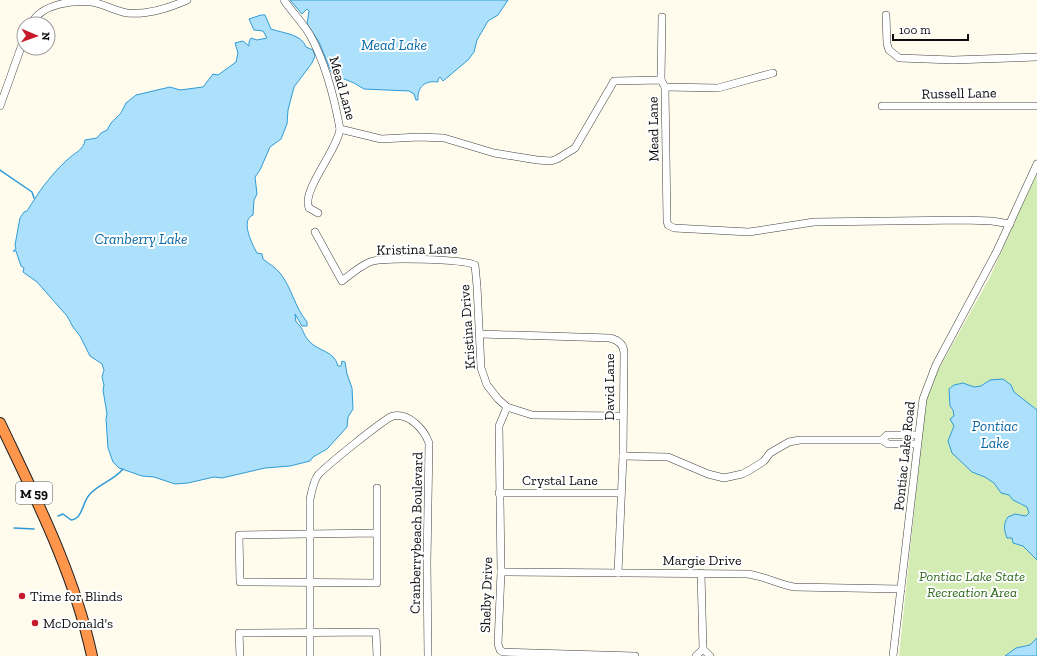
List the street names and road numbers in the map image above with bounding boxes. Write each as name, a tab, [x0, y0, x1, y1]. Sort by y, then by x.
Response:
street label: Mead Lane	[325, 54, 360, 122]
street label: Russell Lane	[921, 84, 997, 103]
street label: Mead Lane	[644, 96, 663, 162]
street label: Kristina Lane	[376, 240, 458, 259]
street label: Kristina Drive	[456, 284, 479, 370]
street label: David Lane	[601, 353, 618, 421]
street label: Pontiac Lake Road	[890, 400, 919, 512]
street label: Cranberrybeach Boulevard	[407, 452, 426, 614]
street label: Crystal Lane	[522, 472, 598, 489]
road number: M 59	[16, 482, 52, 504]
street label: Margie Drive	[662, 552, 742, 569]
street label: Shelby Drive	[477, 556, 496, 633]

